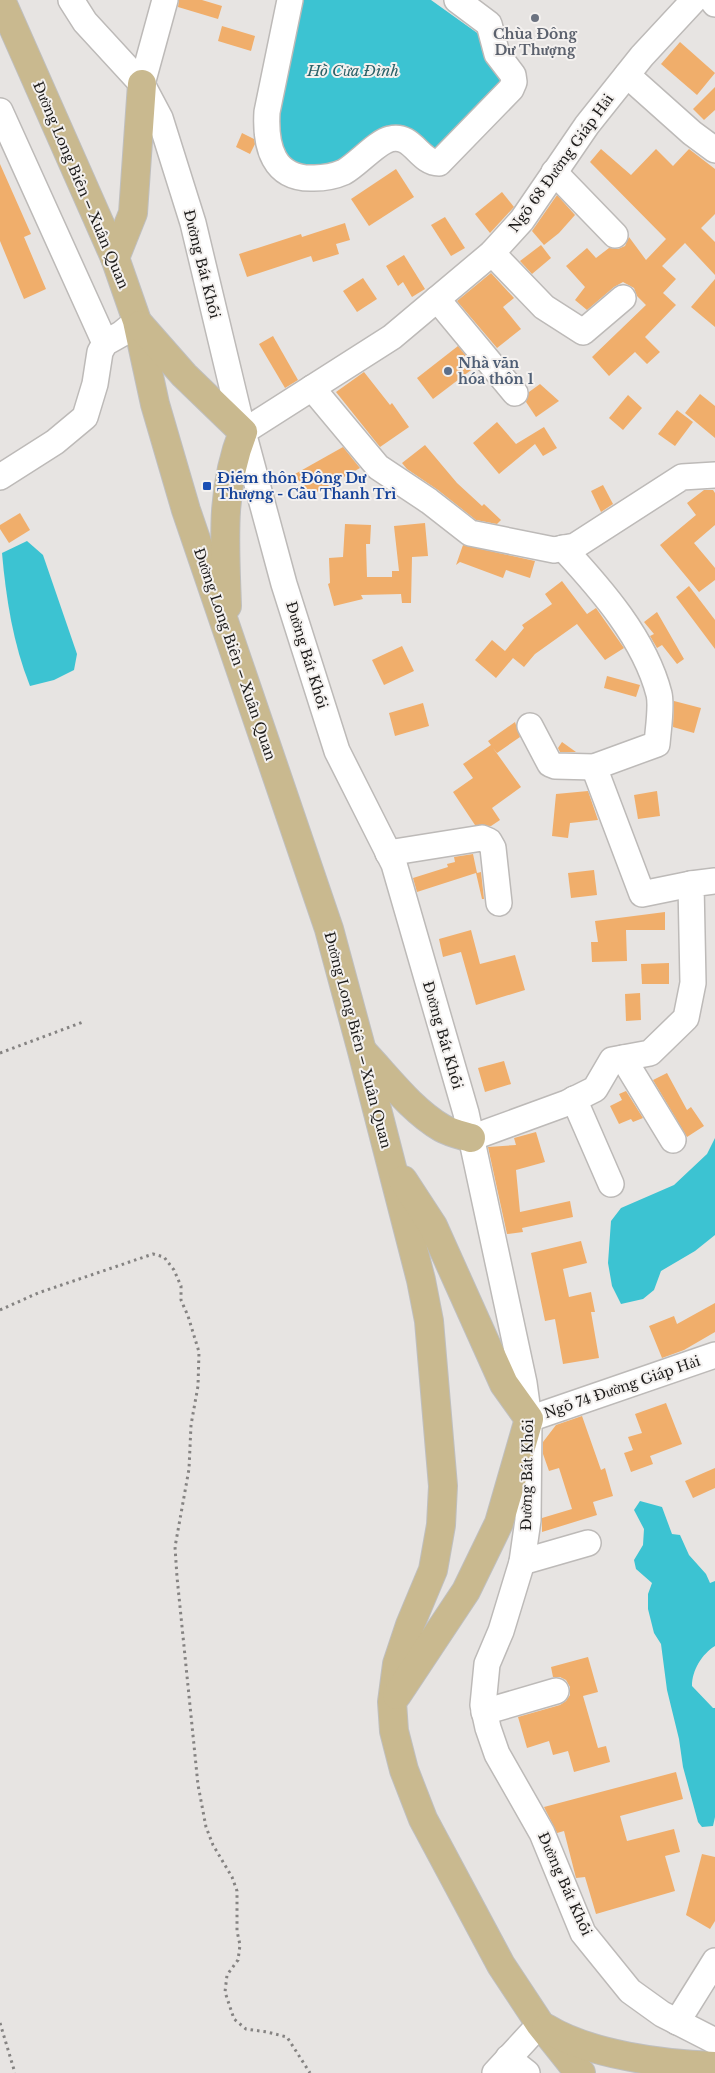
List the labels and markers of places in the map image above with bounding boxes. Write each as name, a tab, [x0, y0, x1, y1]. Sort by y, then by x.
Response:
marker: Chùa Đông Dư Thượng	[529, 12, 541, 24]
place label: Chùa Đông Dư Thượng	[493, 25, 577, 59]
place label: Nhà văn hóa thôn 1	[458, 354, 534, 388]
marker: Nhà văn hóa thôn 1	[442, 365, 454, 377]
place label: Điếm thôn Đông Dư Thượng - Cầu Thanh Trì	[217, 469, 396, 503]
marker: Điếm thôn Đông Dư Thượng - Cầu Thanh Trì	[201, 480, 213, 492]

